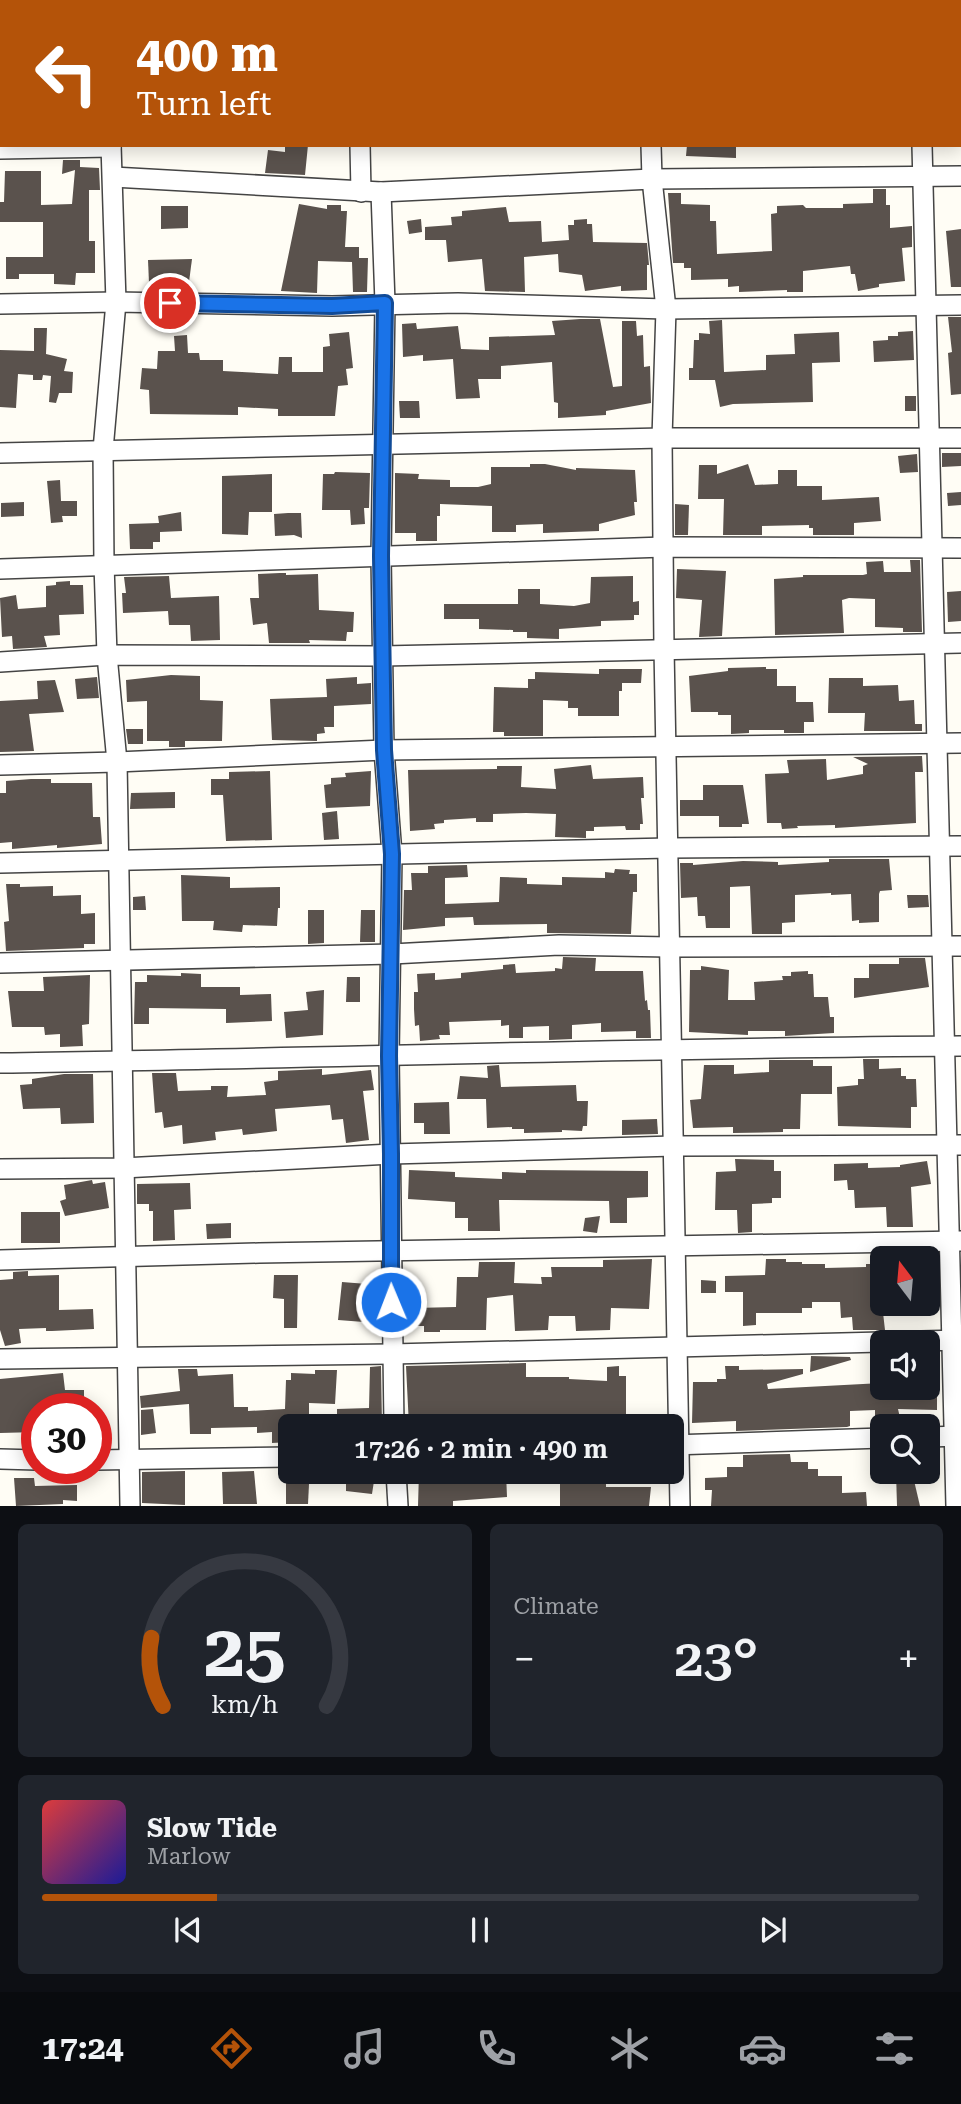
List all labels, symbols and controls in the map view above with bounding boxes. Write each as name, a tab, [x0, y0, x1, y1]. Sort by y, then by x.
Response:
text: 400 m	[136, 26, 278, 83]
icon: left	[21, 28, 112, 119]
text: Turn left	[136, 85, 271, 123]
pin	[140, 273, 200, 333]
icon: arrive	[151, 284, 189, 322]
north arrow	[870, 1246, 940, 1316]
map controls	[870, 1246, 940, 1484]
position arrow	[354, 1265, 428, 1339]
button: sound	[870, 1330, 940, 1400]
speed limit sign: 30	[21, 1393, 112, 1484]
button: search	[870, 1414, 940, 1484]
text: 17:26 · 2 min · 490 m	[354, 1434, 608, 1464]
text: Climate	[514, 1593, 599, 1620]
text: 25	[204, 1610, 286, 1695]
text: 23°	[674, 1628, 758, 1689]
text: −	[514, 1637, 535, 1681]
text: +	[898, 1637, 919, 1681]
text: km/h	[211, 1690, 278, 1719]
text: Slow Tide	[147, 1813, 277, 1843]
text: Marlow	[147, 1843, 230, 1870]
icon: previous	[169, 1911, 207, 1949]
icon: pause	[461, 1911, 499, 1949]
icon: next	[754, 1911, 792, 1949]
icon: directions	[207, 2024, 256, 2073]
icon: music	[340, 2024, 389, 2073]
icon: phone	[472, 2024, 521, 2073]
icon: climate	[605, 2024, 654, 2073]
icon: car	[738, 2024, 787, 2073]
icon: filters	[870, 2024, 919, 2073]
text: 17:24	[42, 2029, 124, 2067]

